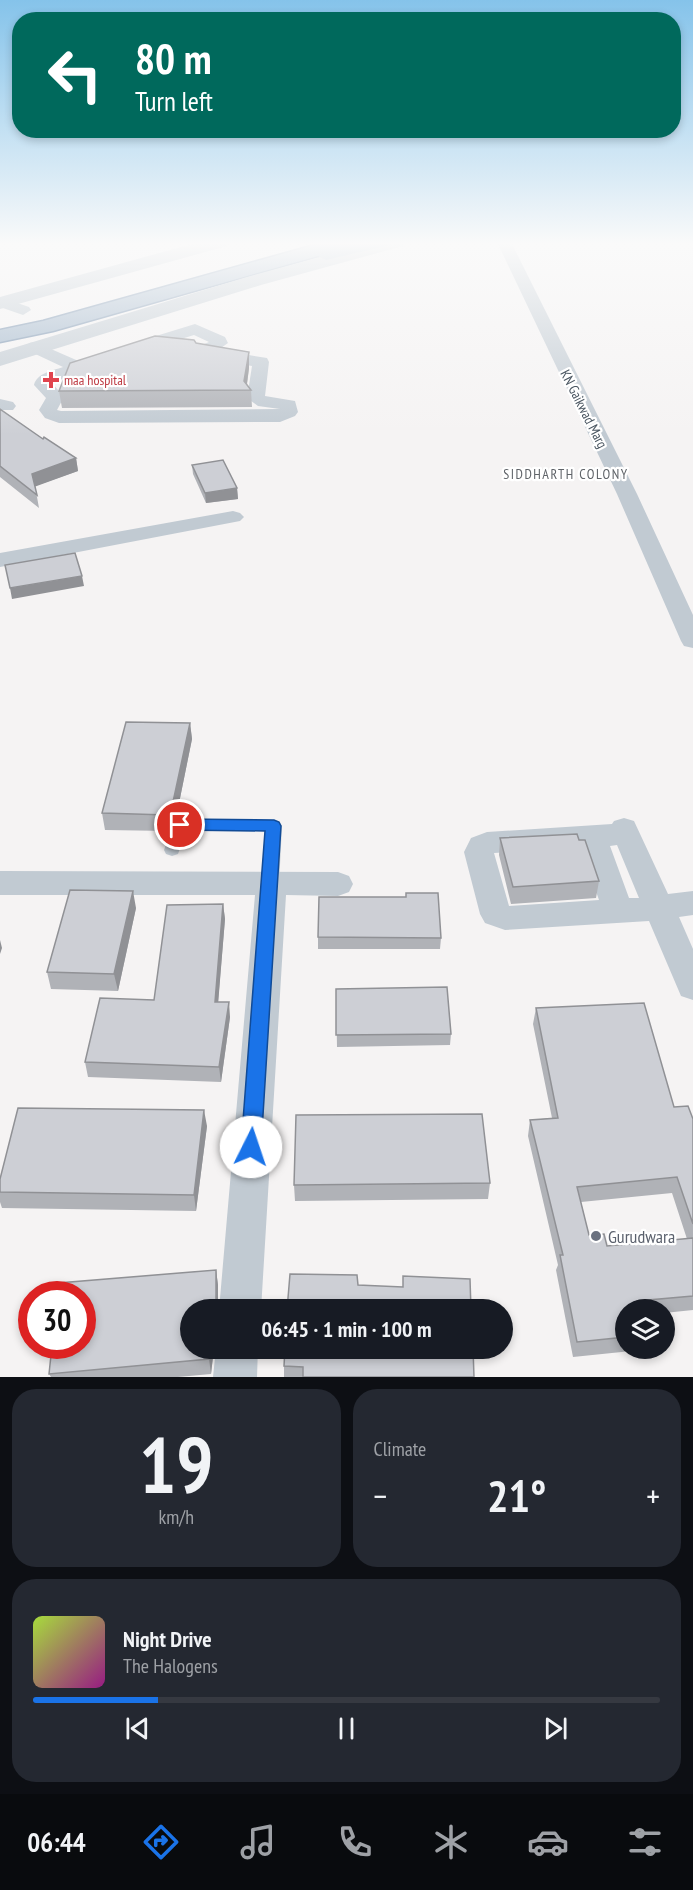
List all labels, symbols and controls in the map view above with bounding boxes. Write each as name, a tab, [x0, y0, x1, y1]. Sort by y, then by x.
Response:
text: 80 m	[135, 31, 212, 86]
icon: left	[36, 36, 114, 114]
text: Turn left	[135, 84, 213, 118]
street label: KN Gaikwad Marg	[557, 367, 611, 451]
marker: maa hospital	[42, 371, 60, 389]
place label: maa hospital	[64, 371, 127, 389]
district label: SIDDHARTH COLONY	[503, 465, 629, 483]
pin	[154, 799, 205, 850]
icon: arrive	[163, 808, 196, 841]
position arrow	[219, 1115, 283, 1179]
place label: Gurudwara	[608, 1225, 675, 1248]
marker: Gurudwara	[589, 1229, 603, 1243]
speed limit sign: 30	[18, 1281, 96, 1359]
map controls	[615, 1299, 675, 1359]
button: layers	[615, 1299, 675, 1359]
text: 06:45 · 1 min · 100 m	[261, 1315, 432, 1343]
text: 19	[139, 1414, 214, 1515]
text: Climate	[374, 1436, 426, 1462]
text: 21°	[487, 1466, 546, 1524]
text: −	[374, 1474, 387, 1517]
text: +	[646, 1474, 660, 1517]
text: km/h	[159, 1504, 194, 1530]
text: Night Drive	[123, 1625, 212, 1653]
text: The Halogens	[123, 1653, 218, 1679]
icon: previous	[121, 1712, 154, 1745]
icon: pause	[330, 1712, 363, 1745]
icon: next	[539, 1712, 572, 1745]
icon: directions	[140, 1821, 182, 1863]
icon: music	[237, 1821, 279, 1863]
icon: phone	[334, 1821, 376, 1863]
icon: climate	[430, 1821, 472, 1863]
icon: car	[527, 1821, 569, 1863]
icon: filters	[624, 1821, 666, 1863]
text: 06:44	[27, 1825, 86, 1859]

